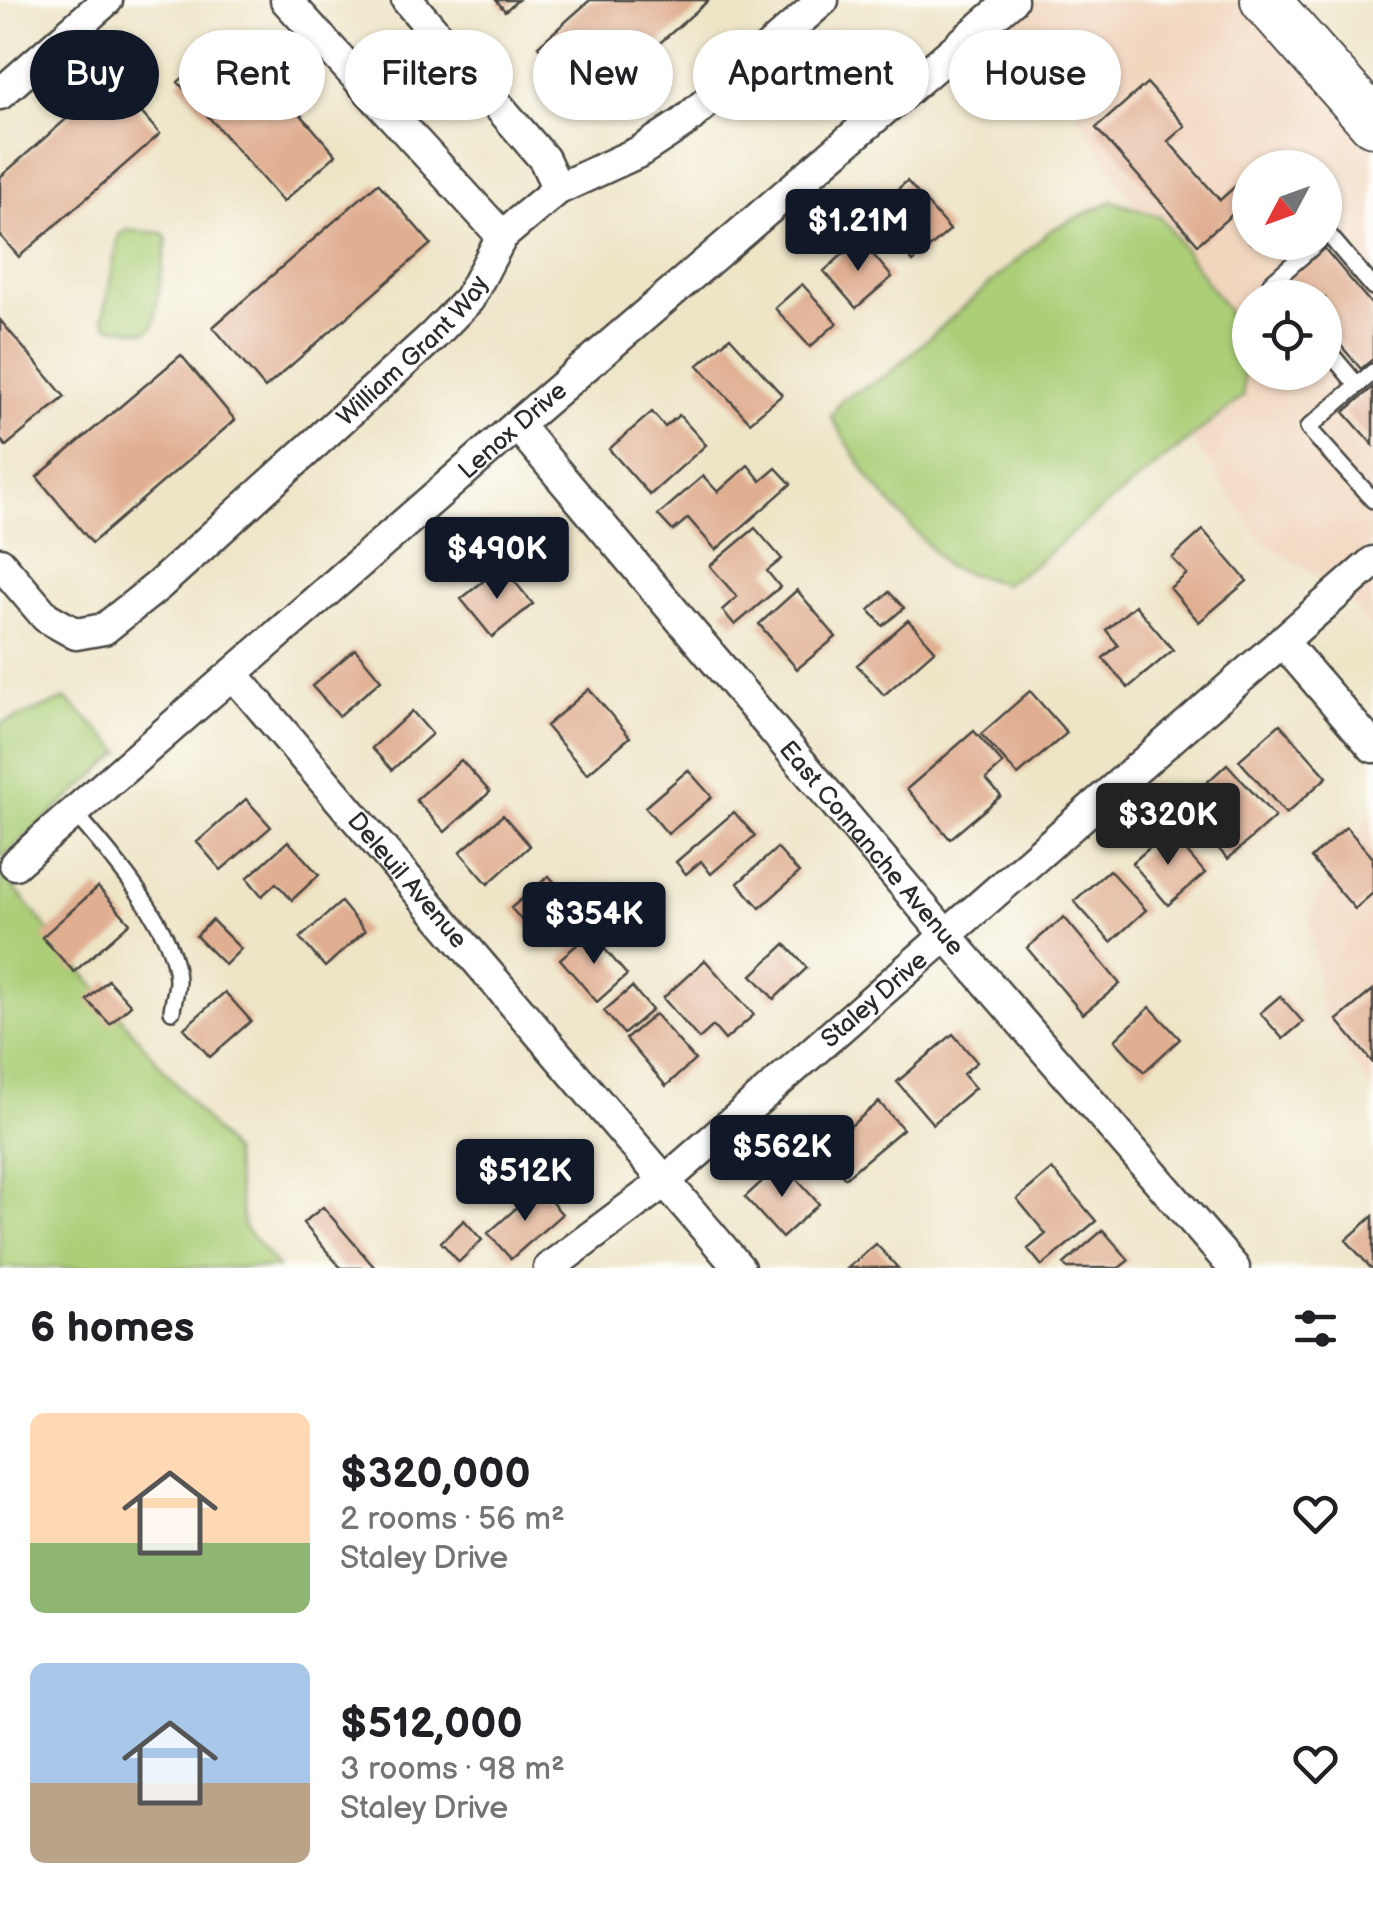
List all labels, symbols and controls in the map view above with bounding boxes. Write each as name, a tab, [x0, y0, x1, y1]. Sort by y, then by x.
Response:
chip: Buy	[30, 30, 159, 120]
chip: Rent	[179, 30, 325, 120]
chip: Filters	[345, 30, 513, 120]
chip: New	[533, 30, 673, 120]
chip: Apartment	[693, 30, 929, 120]
chip: House	[949, 30, 1121, 120]
north arrow	[1232, 150, 1342, 260]
map controls	[1232, 150, 1342, 390]
pin: $1.21M	[777, 189, 939, 274]
text: $1.21M	[807, 202, 909, 241]
street label: William Grant Way	[331, 270, 496, 433]
button: locate	[1232, 280, 1342, 390]
street label: Lenox Drive	[452, 375, 574, 486]
pin: $490K	[427, 517, 567, 602]
text: $490K	[447, 530, 547, 569]
street label: East Comanche Avenue	[772, 735, 971, 962]
pin: $320K	[1098, 783, 1238, 868]
text: $320K	[1118, 796, 1218, 835]
street label: Deleuil Avenue	[340, 806, 474, 955]
pin: $354K	[524, 882, 664, 967]
text: $354K	[545, 895, 643, 934]
street label: Staley Drive	[815, 945, 934, 1055]
pin: $562K	[712, 1115, 852, 1200]
text: $562K	[732, 1128, 832, 1167]
pin: $512K	[455, 1139, 595, 1224]
text: $512K	[478, 1152, 572, 1191]
icon: filters	[1288, 1301, 1343, 1356]
text: 6 homes	[30, 1303, 194, 1354]
text: $320,000	[340, 1449, 531, 1500]
icon: home	[110, 1453, 230, 1573]
icon: heart	[1288, 1486, 1343, 1541]
text: 2 rooms · 56 m²	[340, 1500, 565, 1539]
text: Staley Drive	[340, 1539, 508, 1578]
text: $512,000	[340, 1699, 523, 1750]
icon: home	[110, 1703, 230, 1823]
icon: heart	[1288, 1736, 1343, 1791]
text: 3 rooms · 98 m²	[340, 1750, 565, 1789]
text: Staley Drive	[340, 1789, 508, 1828]

